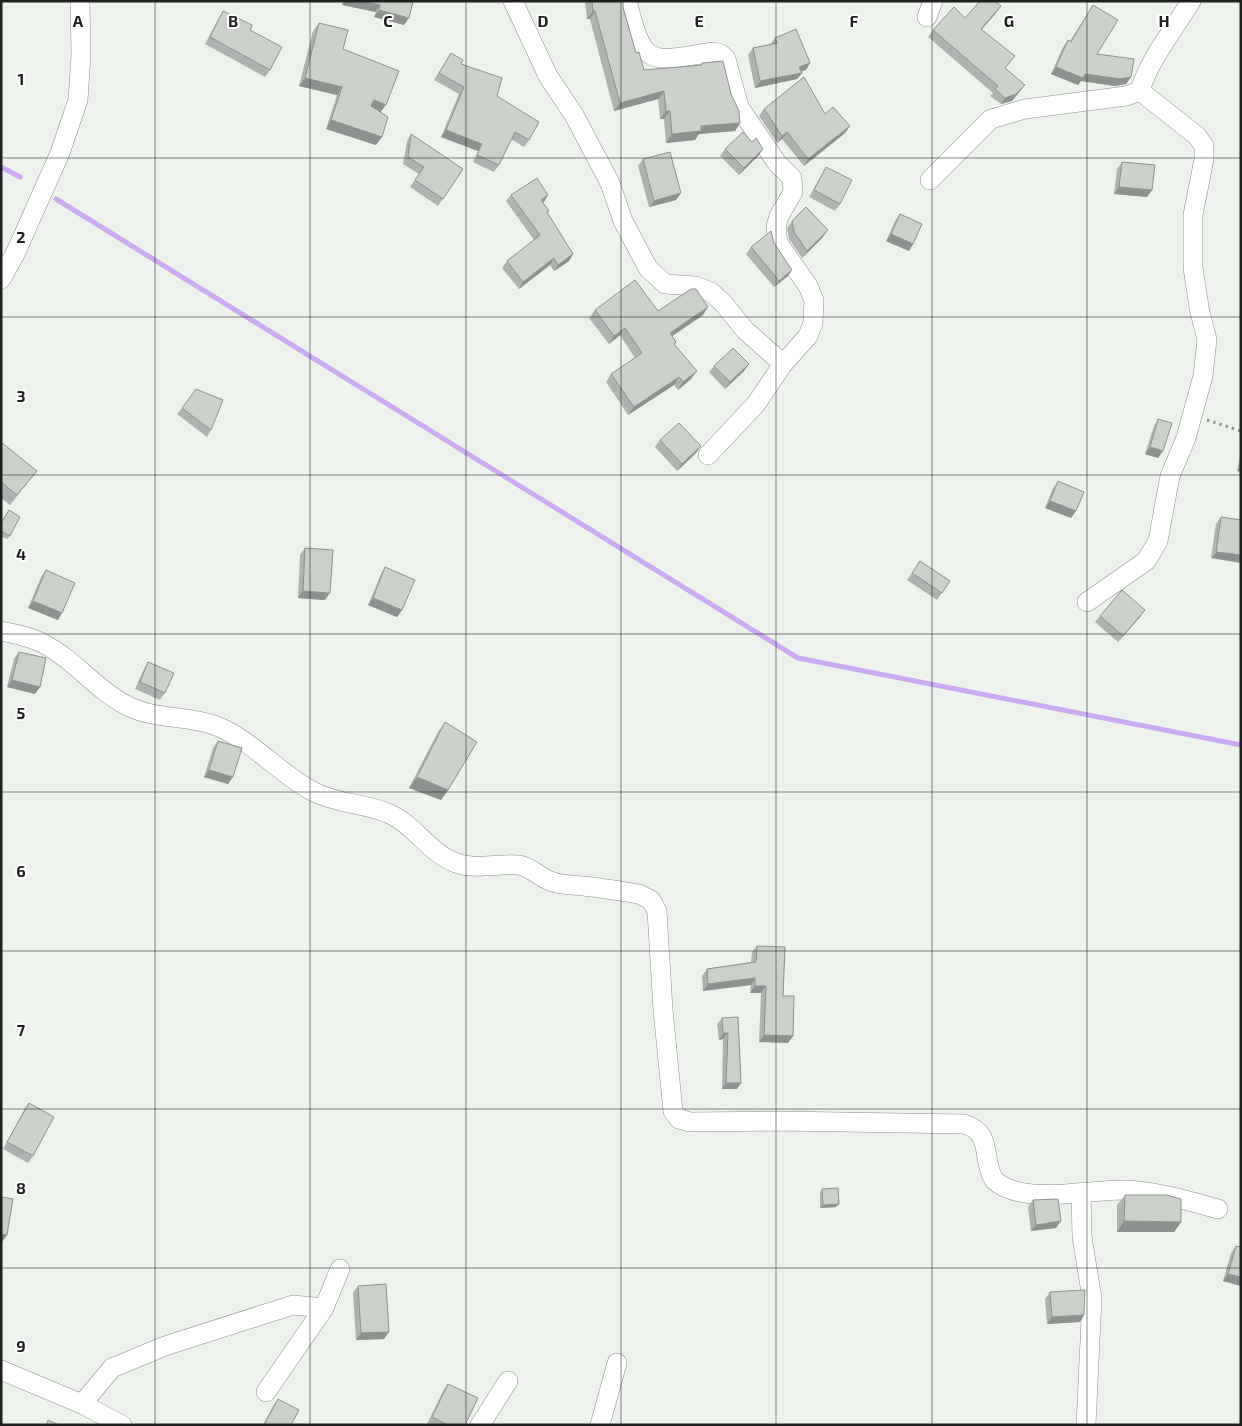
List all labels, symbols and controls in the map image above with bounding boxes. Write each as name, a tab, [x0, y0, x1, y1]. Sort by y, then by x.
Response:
text: A	[73, 11, 84, 30]
text: B	[228, 11, 238, 30]
text: C	[383, 11, 393, 30]
text: D	[538, 11, 549, 30]
text: E	[694, 11, 704, 30]
text: F	[850, 11, 859, 30]
text: G	[1004, 11, 1014, 30]
text: H	[1158, 11, 1170, 30]
text: 1	[18, 69, 24, 88]
text: 2	[16, 227, 26, 246]
text: 3	[16, 386, 26, 405]
text: 4	[16, 544, 26, 563]
text: 5	[17, 703, 26, 722]
text: 6	[16, 861, 26, 880]
text: 7	[17, 1020, 26, 1039]
text: 8	[16, 1178, 26, 1197]
text: 9	[16, 1336, 26, 1355]

